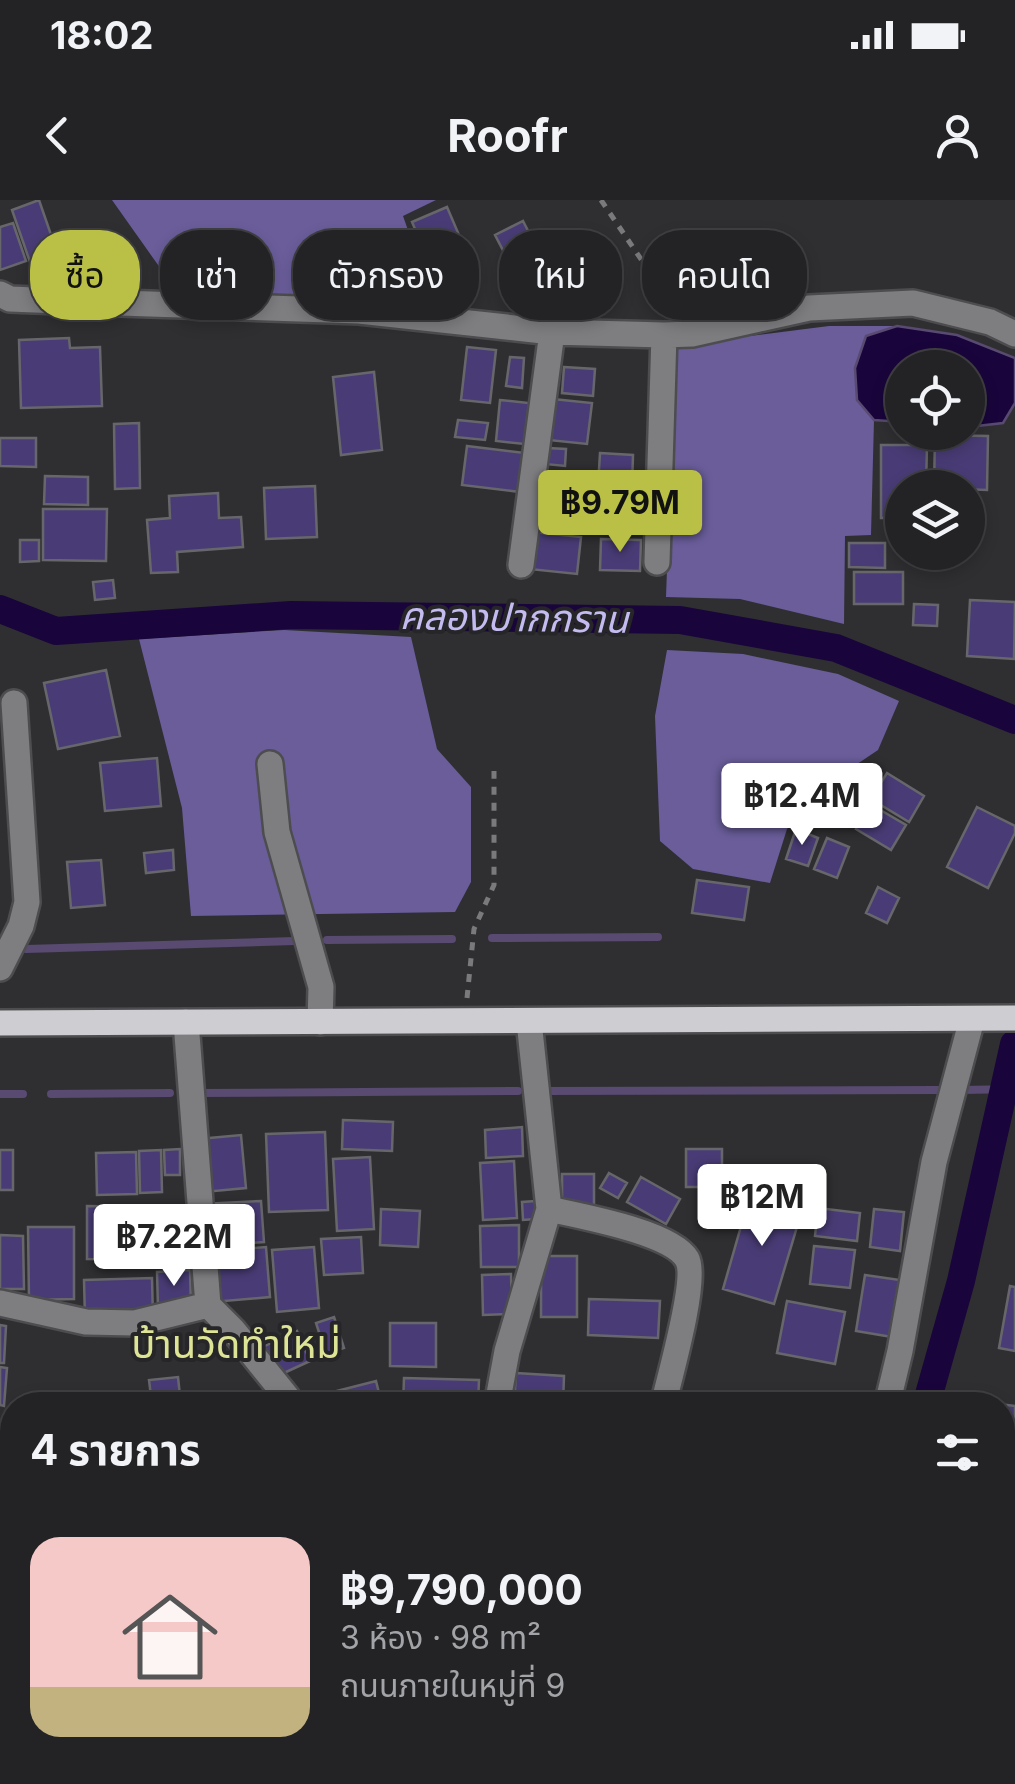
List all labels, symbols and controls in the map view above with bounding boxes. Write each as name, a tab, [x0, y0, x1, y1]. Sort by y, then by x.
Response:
text: 18:02	[50, 12, 153, 58]
icon: back	[30, 108, 85, 163]
text: Roofr	[447, 108, 568, 163]
icon: person	[930, 108, 985, 163]
chip: ซื้อ	[30, 230, 140, 320]
chip: เช่า	[160, 230, 273, 320]
chip: ตัวกรอง	[293, 230, 479, 320]
chip: ใหม่	[499, 230, 622, 320]
chip: คอนโด	[642, 230, 807, 320]
map controls	[885, 350, 985, 570]
button: locate	[885, 350, 985, 450]
pin: ฿9.79M	[539, 470, 701, 555]
button: layers	[885, 470, 985, 570]
text: ฿9.79M	[560, 483, 680, 522]
water label: คลองปากกราน	[399, 592, 631, 642]
pin: ฿12.4M	[721, 763, 883, 848]
text: ฿12.4M	[743, 776, 861, 815]
pin: ฿12M	[703, 1164, 821, 1249]
text: ฿12M	[720, 1177, 804, 1216]
pin: ฿7.22M	[93, 1204, 255, 1289]
text: ฿7.22M	[116, 1217, 232, 1256]
district label: บ้านวัดทำใหม่	[131, 1319, 341, 1368]
text: 4 รายการ	[30, 1424, 201, 1475]
icon: filters	[930, 1425, 985, 1480]
text: ฿9,790,000	[340, 1564, 583, 1615]
icon: home	[110, 1577, 230, 1697]
text: 3 ห้อง · 98 m²	[340, 1618, 541, 1657]
text: ถนนภายในหมู่ที่ 9	[340, 1666, 565, 1705]

